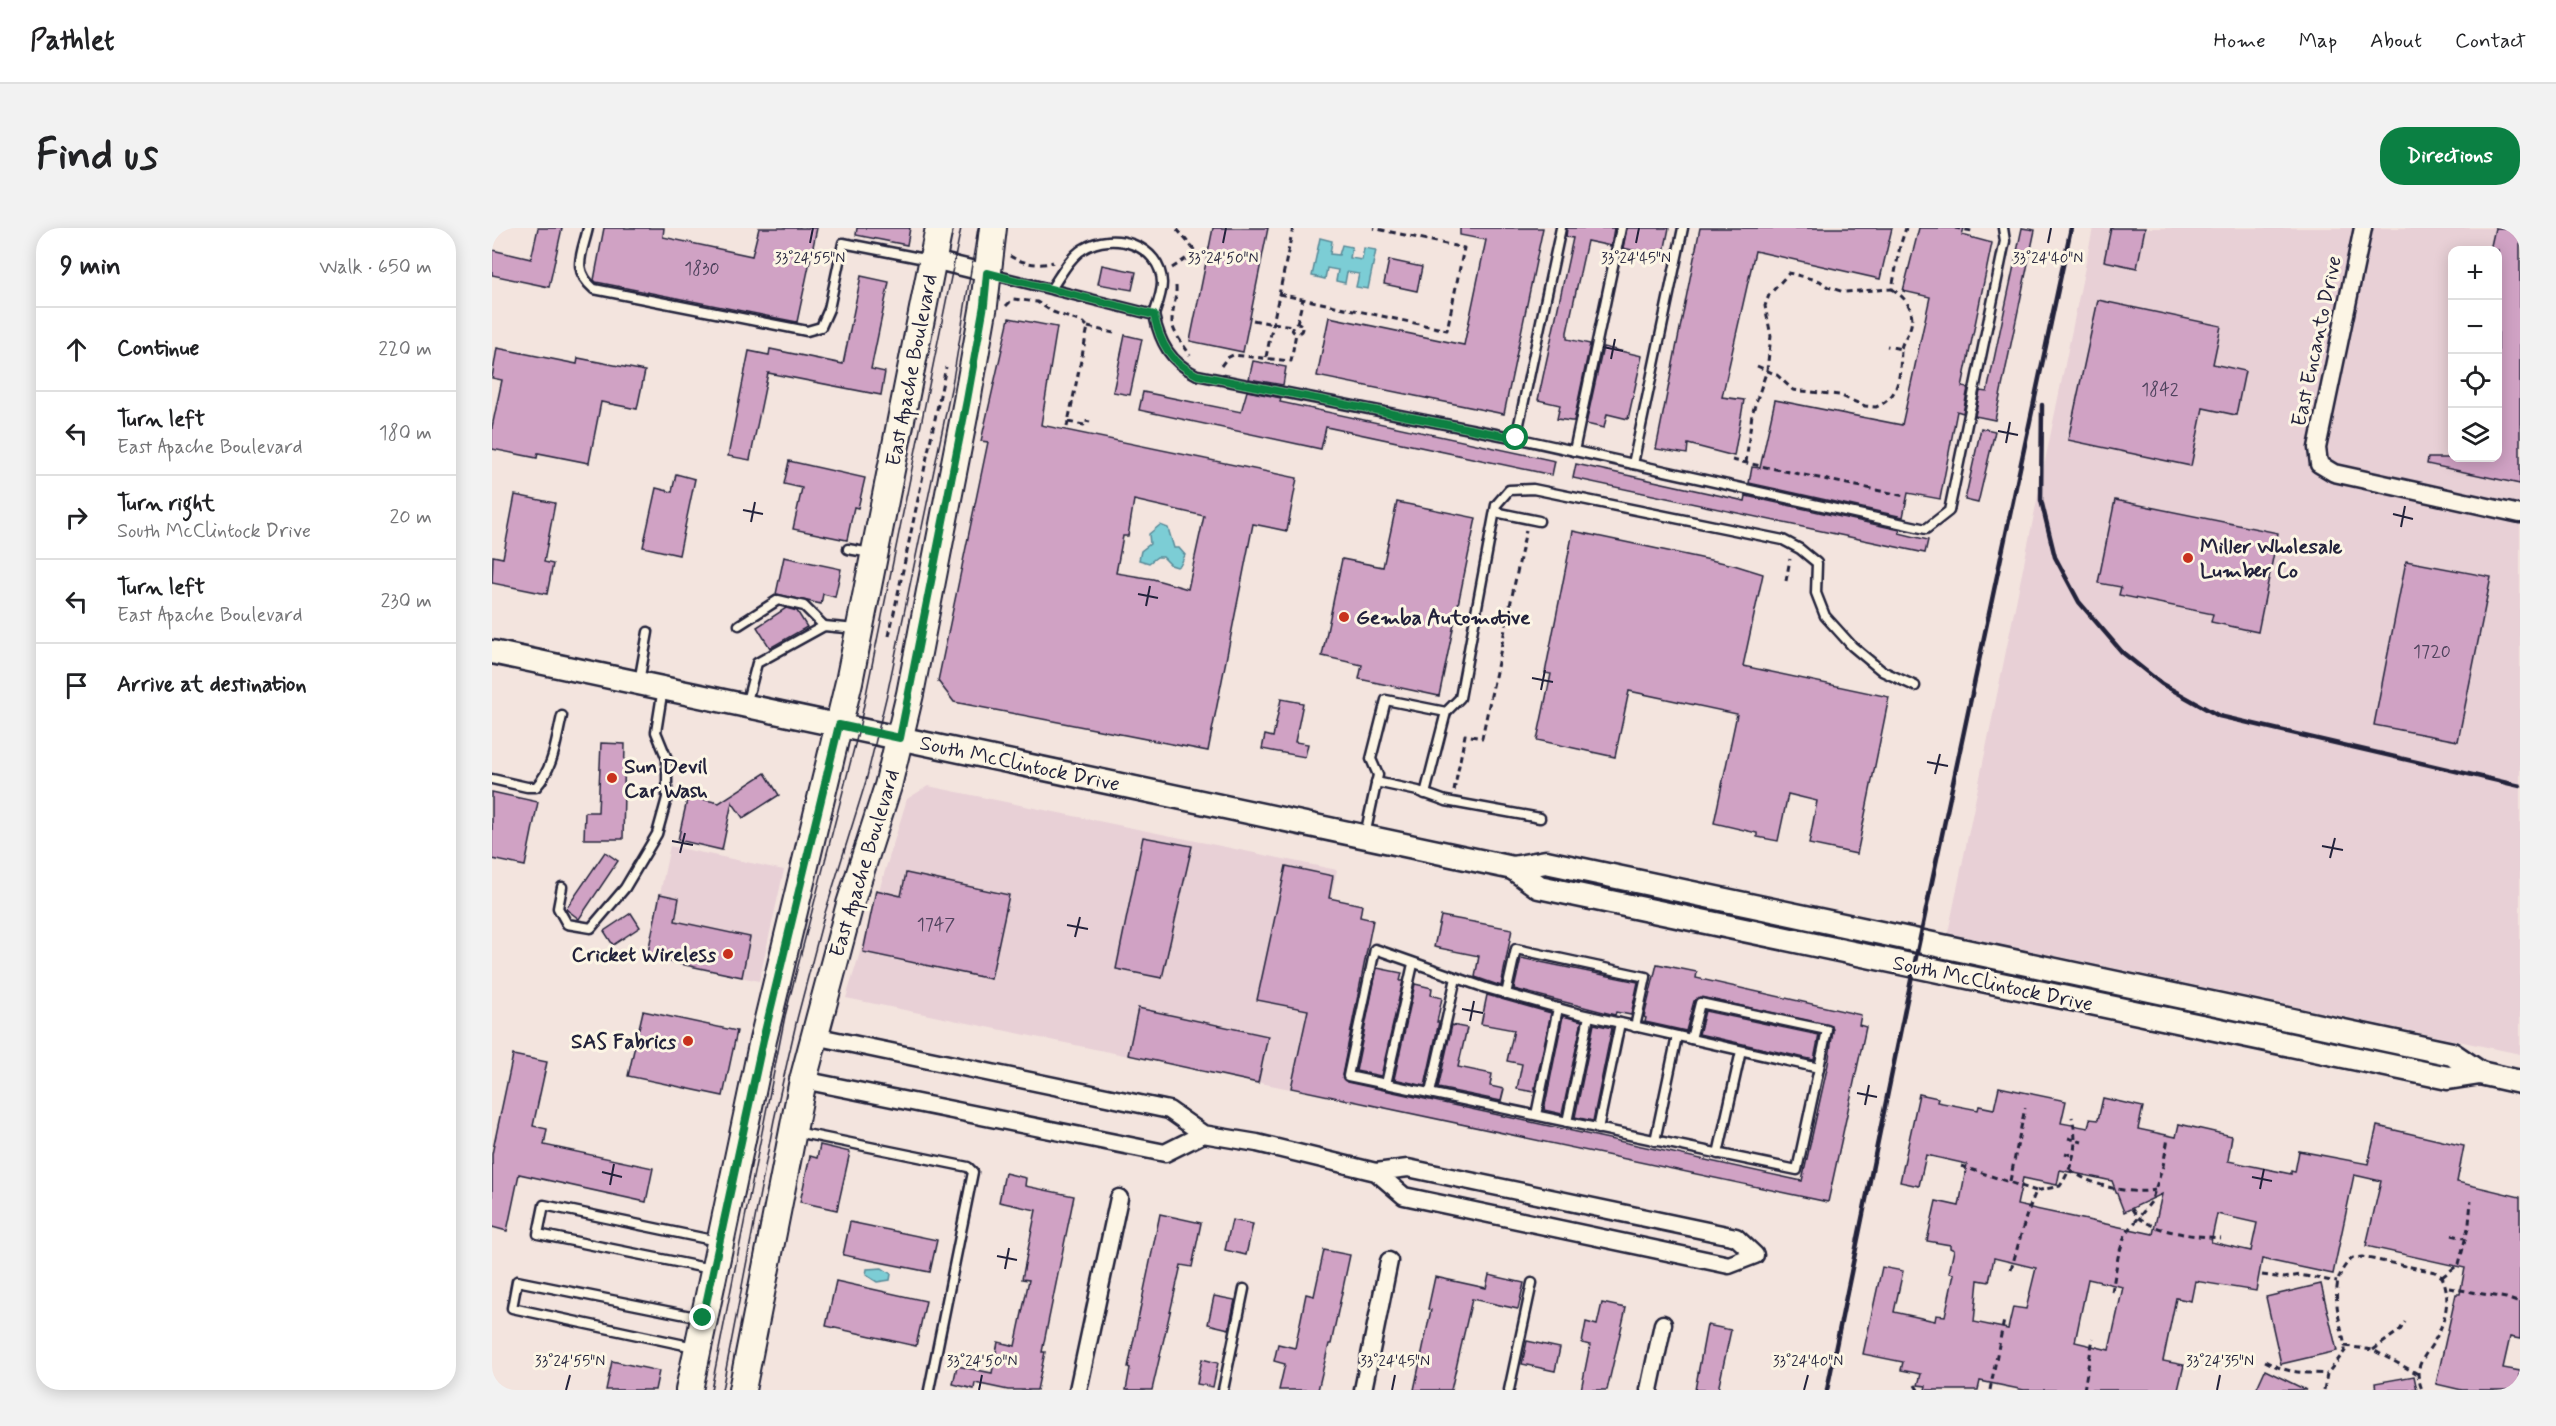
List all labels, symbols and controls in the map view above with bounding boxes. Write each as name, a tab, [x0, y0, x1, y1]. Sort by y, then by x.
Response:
text: Pathlet	[30, 23, 114, 60]
text: Home	[2214, 27, 2266, 55]
text: Map	[2299, 27, 2337, 55]
text: About	[2370, 27, 2422, 55]
text: Contact	[2455, 27, 2526, 55]
button: Directions	[2380, 127, 2520, 185]
text: Find us	[36, 129, 158, 184]
map controls	[2448, 246, 2502, 462]
button: +	[2448, 246, 2502, 300]
text: 33°24'55"N	[775, 249, 845, 269]
text: 33°24'50"N	[1188, 249, 1258, 269]
text: 33°24'45"N	[1601, 249, 1671, 269]
text: 33°24'40"N	[2013, 249, 2083, 269]
text: 9 min	[60, 250, 121, 284]
street label: East Encanto Drive	[2285, 253, 2349, 429]
text: Walk · 650 m	[319, 254, 432, 281]
house number: 1830	[684, 257, 720, 281]
street label: East Apache Boulevard	[880, 272, 945, 469]
button: −	[2448, 300, 2502, 354]
icon: ahead	[60, 333, 93, 366]
text: Continue	[117, 335, 199, 363]
text: 220 m	[378, 336, 432, 363]
button: locate	[2448, 354, 2502, 408]
house number: 1842	[2141, 378, 2179, 402]
text: Turn left	[117, 406, 205, 434]
button: layers	[2448, 408, 2502, 462]
icon: left	[60, 417, 93, 450]
text: 180 m	[379, 420, 432, 447]
route start	[1502, 424, 1528, 450]
text: East Apache Boulevard	[117, 434, 303, 461]
text: Turn right	[117, 490, 215, 518]
icon: right	[60, 501, 93, 534]
text: 20 m	[389, 504, 432, 531]
text: South McClintock Drive	[117, 518, 311, 545]
place label: Miller Wholesale Lumber Co	[2200, 533, 2342, 585]
marker: Miller Wholesale Lumber Co	[2181, 551, 2195, 565]
text: Turn left	[117, 574, 205, 602]
icon: left	[60, 585, 93, 618]
text: 230 m	[380, 588, 432, 615]
text: East Apache Boulevard	[117, 602, 303, 629]
place label: Gemba Automotive	[1356, 604, 1531, 632]
marker: Gemba Automotive	[1337, 610, 1351, 624]
house number: 1720	[2413, 640, 2451, 664]
icon: arrive	[60, 669, 93, 702]
text: Arrive at destination	[117, 671, 307, 699]
street label: South McClintock Drive	[917, 729, 1122, 799]
place label: Sun Devil Car Wash	[624, 753, 708, 805]
street label: East Apache Boulevard	[823, 766, 908, 961]
marker: Sun Devil Car Wash	[605, 771, 619, 785]
house number: 1747	[917, 913, 955, 937]
place label: Cricket Wireless	[572, 941, 717, 969]
marker: Cricket Wireless	[721, 947, 735, 961]
street label: South McClintock Drive	[1890, 949, 2095, 1019]
place label: SAS Fabrics	[571, 1028, 677, 1056]
marker: SAS Fabrics	[681, 1034, 695, 1048]
route end	[689, 1304, 715, 1330]
text: 33°24'55"N	[535, 1352, 605, 1372]
text: 33°24'50"N	[947, 1352, 1017, 1372]
text: 33°24'45"N	[1360, 1352, 1430, 1372]
text: 33°24'40"N	[1773, 1352, 1843, 1372]
text: 33°24'35"N	[2186, 1352, 2254, 1372]

